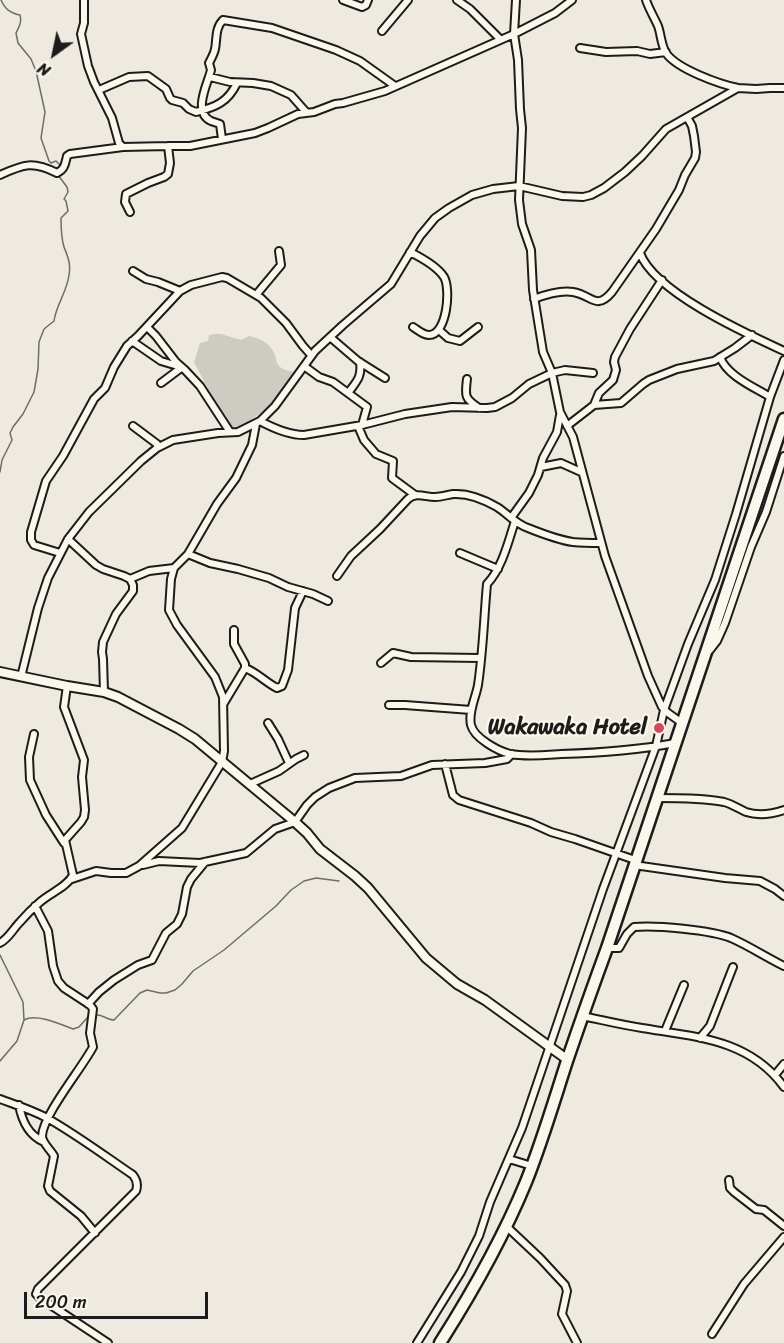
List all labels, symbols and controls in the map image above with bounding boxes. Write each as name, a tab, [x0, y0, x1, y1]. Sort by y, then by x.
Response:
north arrow	[24, 24, 84, 84]
text: N	[31, 54, 56, 85]
place label: Wakawaka Hotel	[488, 715, 647, 741]
marker: Wakawaka Hotel	[652, 721, 666, 735]
scale bar	[27, 1280, 212, 1318]
text: 200 m	[35, 1286, 87, 1318]

